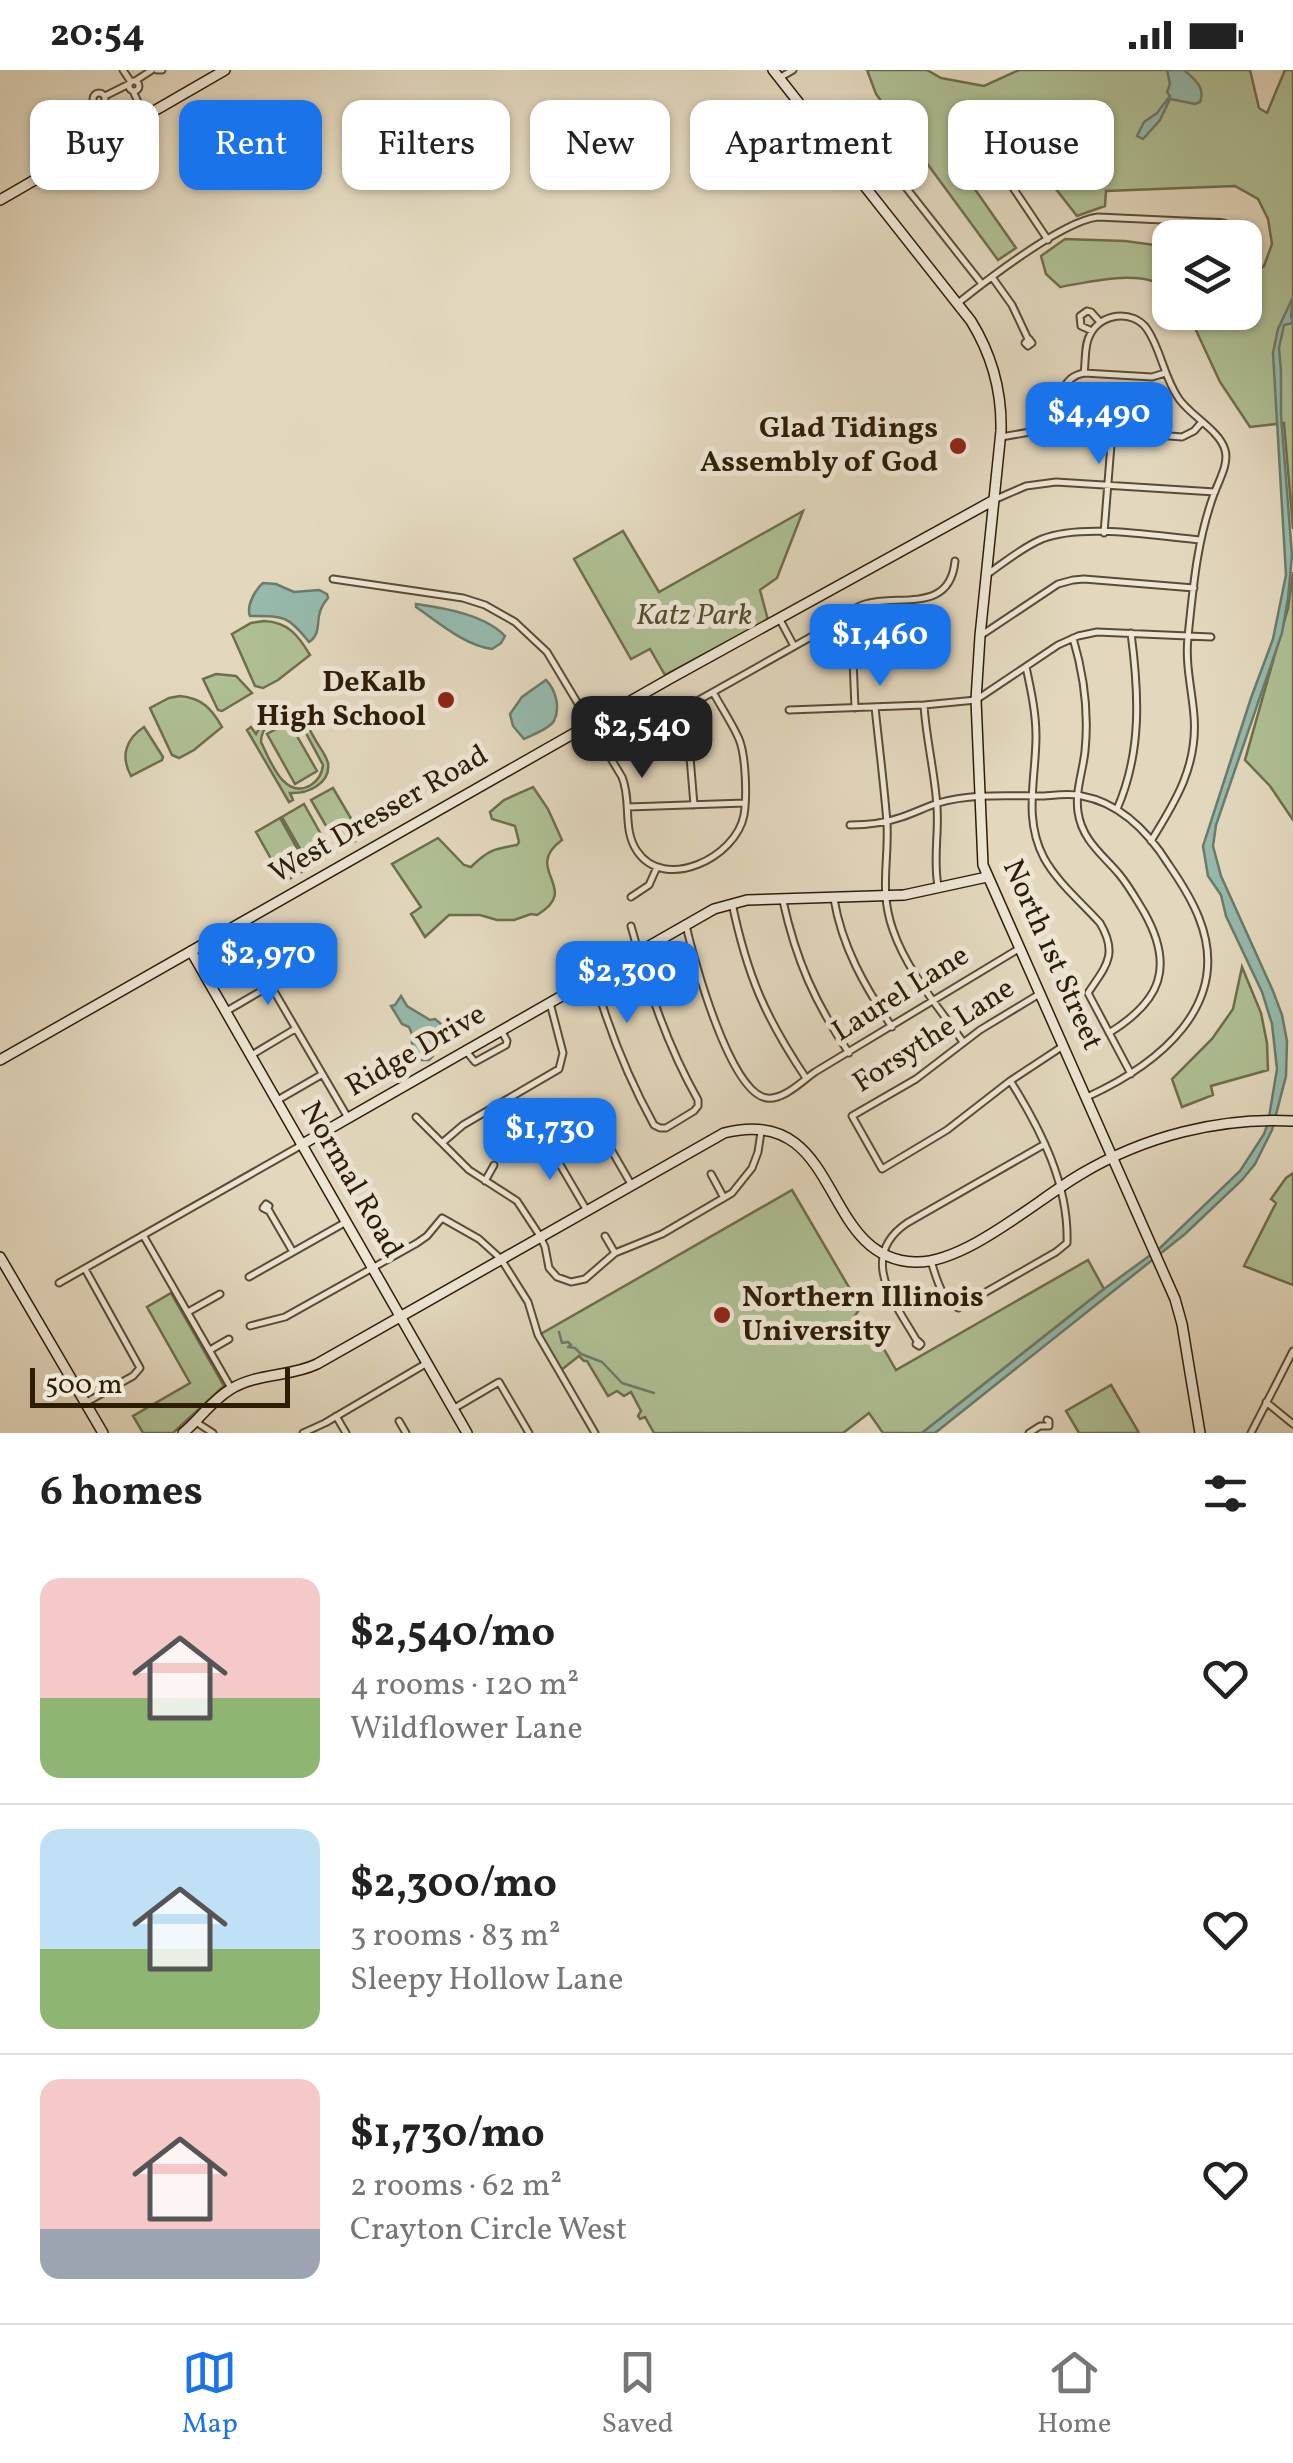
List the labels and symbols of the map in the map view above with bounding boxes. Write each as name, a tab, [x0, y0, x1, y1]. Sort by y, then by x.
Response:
pin: $4,490	[1018, 382, 1180, 467]
place label: Glad Tidings Assembly of God	[700, 408, 938, 484]
marker: Glad Tidings Assembly of God	[947, 435, 969, 457]
park label: Katz Park	[636, 595, 752, 637]
pin: $1,460	[799, 604, 961, 689]
place label: DeKalb High School	[256, 662, 426, 738]
marker: DeKalb High School	[435, 689, 457, 711]
pin: $2,540	[561, 696, 723, 781]
street label: West Dresser Road	[262, 735, 496, 895]
street label: North 1st Street	[991, 853, 1113, 1057]
pin: $2,970	[187, 923, 349, 1008]
street label: Laurel Lane	[824, 935, 978, 1053]
pin: $2,300	[546, 941, 708, 1026]
street label: Forsythe Lane	[845, 968, 1023, 1104]
street label: Ridge Drive	[338, 994, 494, 1108]
street label: Normal Road	[289, 1094, 413, 1266]
pin: $1,730	[469, 1098, 631, 1183]
place label: Northern Illinois University	[742, 1277, 984, 1353]
marker: Northern Illinois University	[711, 1304, 733, 1326]
scale bar	[30, 1363, 290, 1408]

